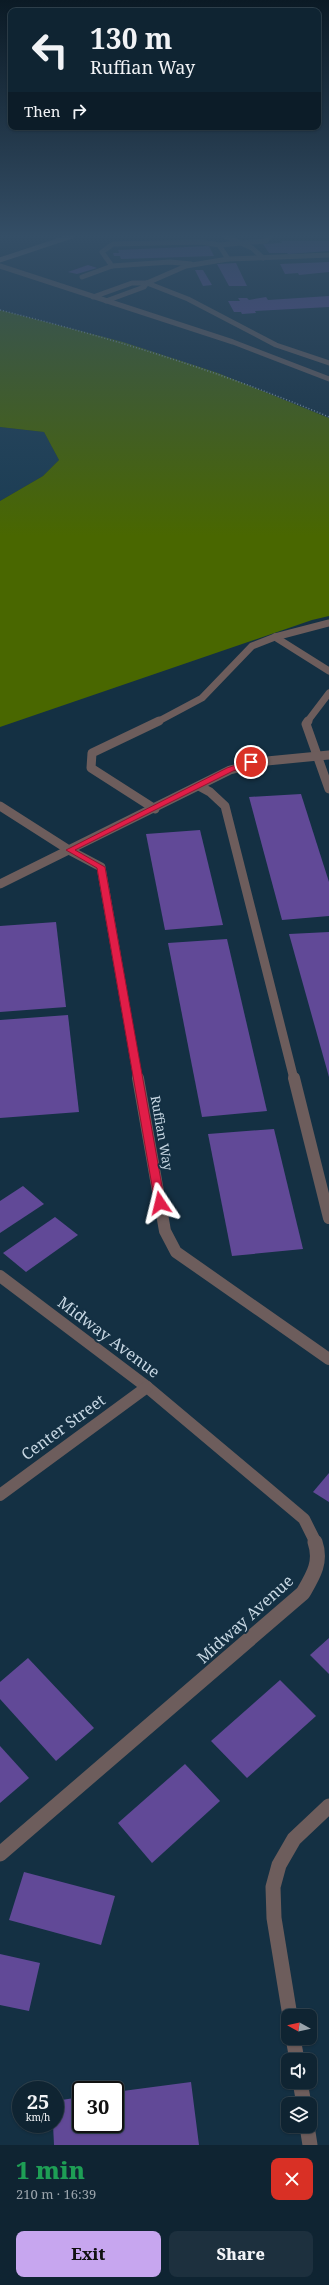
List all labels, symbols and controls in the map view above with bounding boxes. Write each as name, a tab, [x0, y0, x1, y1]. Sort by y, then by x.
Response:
text: 130 m	[90, 19, 172, 57]
icon: left	[24, 24, 76, 76]
text: Ruffian Way	[90, 55, 195, 79]
icon: right	[68, 100, 90, 122]
text: Then	[24, 101, 60, 121]
pin	[234, 745, 268, 779]
icon: arrive	[240, 751, 262, 773]
street label: Ruffian Way	[147, 1094, 178, 1173]
position arrow	[139, 1182, 181, 1224]
street label: Midway Avenue	[53, 1291, 165, 1383]
street label: Center Street	[16, 1389, 110, 1465]
street label: Midway Avenue	[192, 1570, 298, 1668]
north arrow	[281, 2009, 317, 2045]
map controls	[281, 2009, 317, 2133]
button: sound	[281, 2053, 317, 2089]
speed limit sign: 30	[72, 2081, 124, 2133]
text: 25	[27, 2088, 49, 2115]
button: layers	[281, 2097, 317, 2133]
text: km/h	[26, 2110, 50, 2124]
text: 1 min	[16, 2153, 85, 2186]
button: close	[271, 2158, 313, 2200]
text: 210 m · 16:39	[16, 2185, 96, 2203]
button: Exit	[16, 2231, 161, 2277]
button: Share	[169, 2231, 313, 2277]

